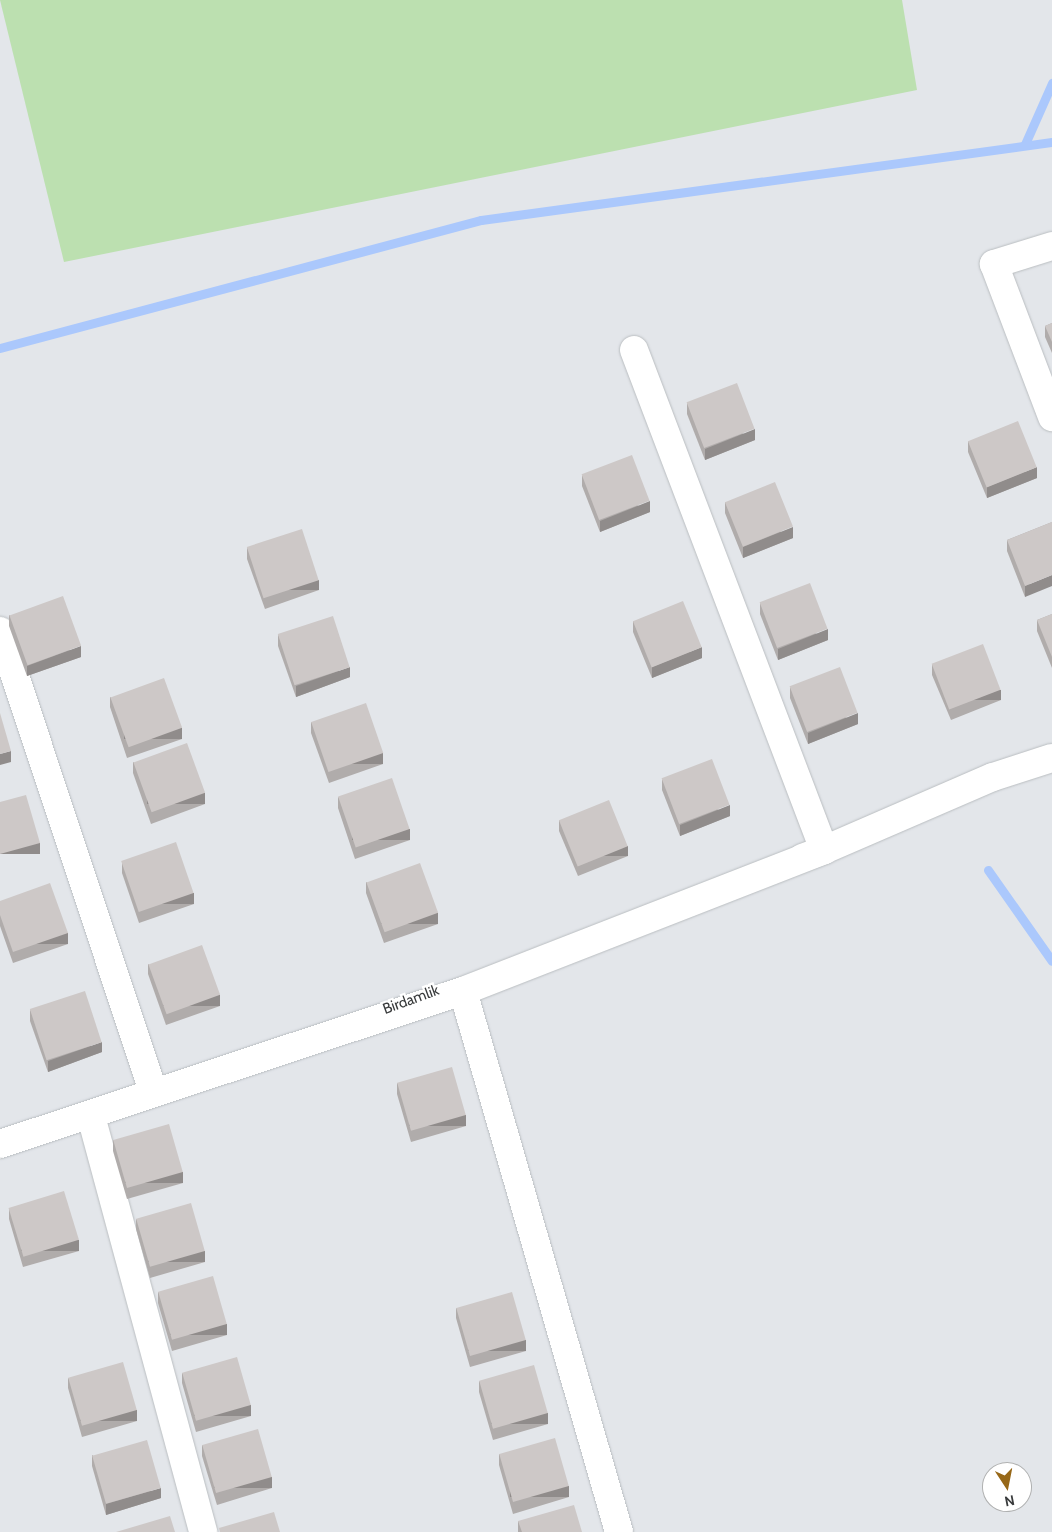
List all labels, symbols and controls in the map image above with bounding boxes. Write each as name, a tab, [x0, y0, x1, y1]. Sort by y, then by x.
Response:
street label: Birdamlik	[380, 982, 442, 1018]
north arrow	[982, 1462, 1032, 1512]
text: N	[1003, 1491, 1016, 1511]

